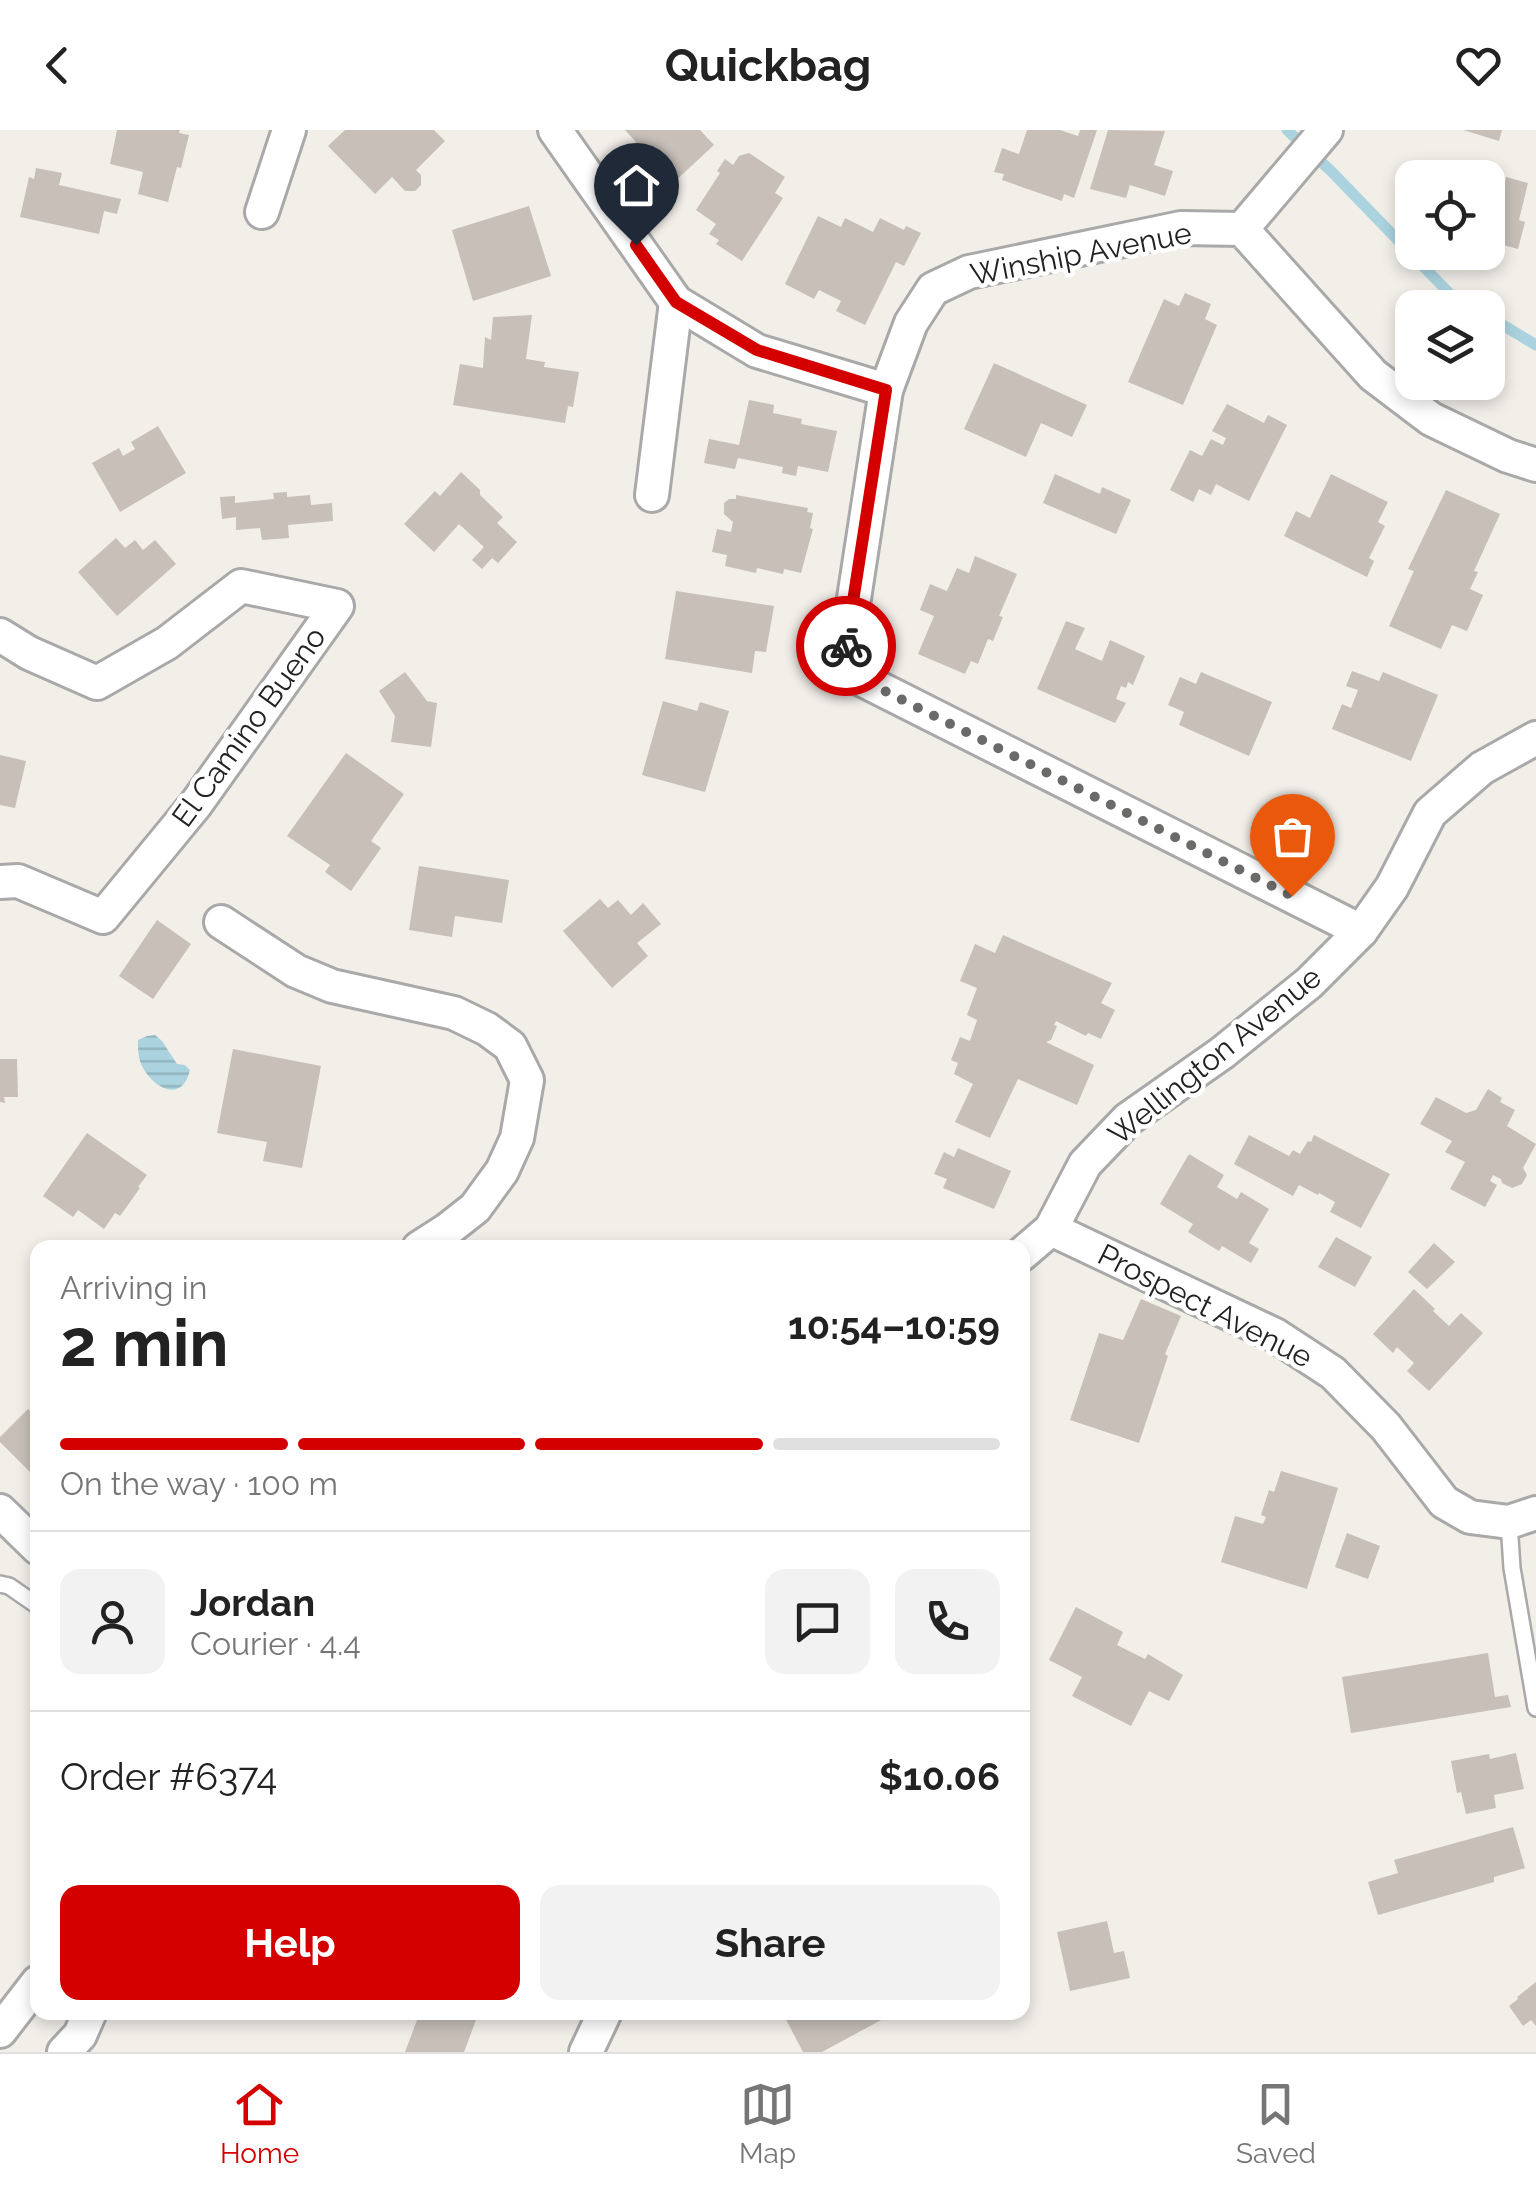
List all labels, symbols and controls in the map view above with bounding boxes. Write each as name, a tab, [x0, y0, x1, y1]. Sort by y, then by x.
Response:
icon: back	[30, 38, 85, 93]
icon: heart	[1451, 38, 1506, 93]
text: Quickbag	[665, 39, 871, 92]
pin	[594, 143, 679, 246]
icon: home	[609, 158, 664, 213]
map controls	[1395, 160, 1505, 400]
button: locate	[1395, 160, 1505, 270]
street label: Winship Avenue	[967, 215, 1194, 292]
button: layers	[1395, 290, 1505, 400]
courier	[796, 596, 896, 696]
icon: bike	[819, 619, 874, 674]
street label: El Camino Bueno	[165, 620, 333, 833]
pin	[1250, 794, 1335, 897]
icon: bag	[1265, 809, 1320, 864]
street label: Wellington Avenue	[1101, 959, 1328, 1152]
street label: Prospect Avenue	[1092, 1236, 1318, 1375]
text: Arriving in	[60, 1269, 207, 1306]
text: 10:54–10:59	[788, 1303, 1000, 1348]
text: 2 min	[60, 1305, 229, 1381]
text: On the way · 100 m	[60, 1465, 338, 1502]
button: person	[60, 1569, 165, 1674]
button: chat	[765, 1569, 870, 1674]
button: phone	[895, 1569, 1000, 1674]
text: Jordan	[190, 1580, 315, 1625]
text: Courier · 4.4	[190, 1625, 361, 1662]
text: Order #6374	[60, 1754, 277, 1799]
text: $10.06	[879, 1754, 1000, 1799]
button: Help	[60, 1885, 520, 2000]
button: Share	[540, 1885, 1000, 2000]
tab: Home	[220, 2077, 299, 2170]
tab: Map	[739, 2077, 796, 2170]
tab: Saved	[1236, 2077, 1316, 2170]

